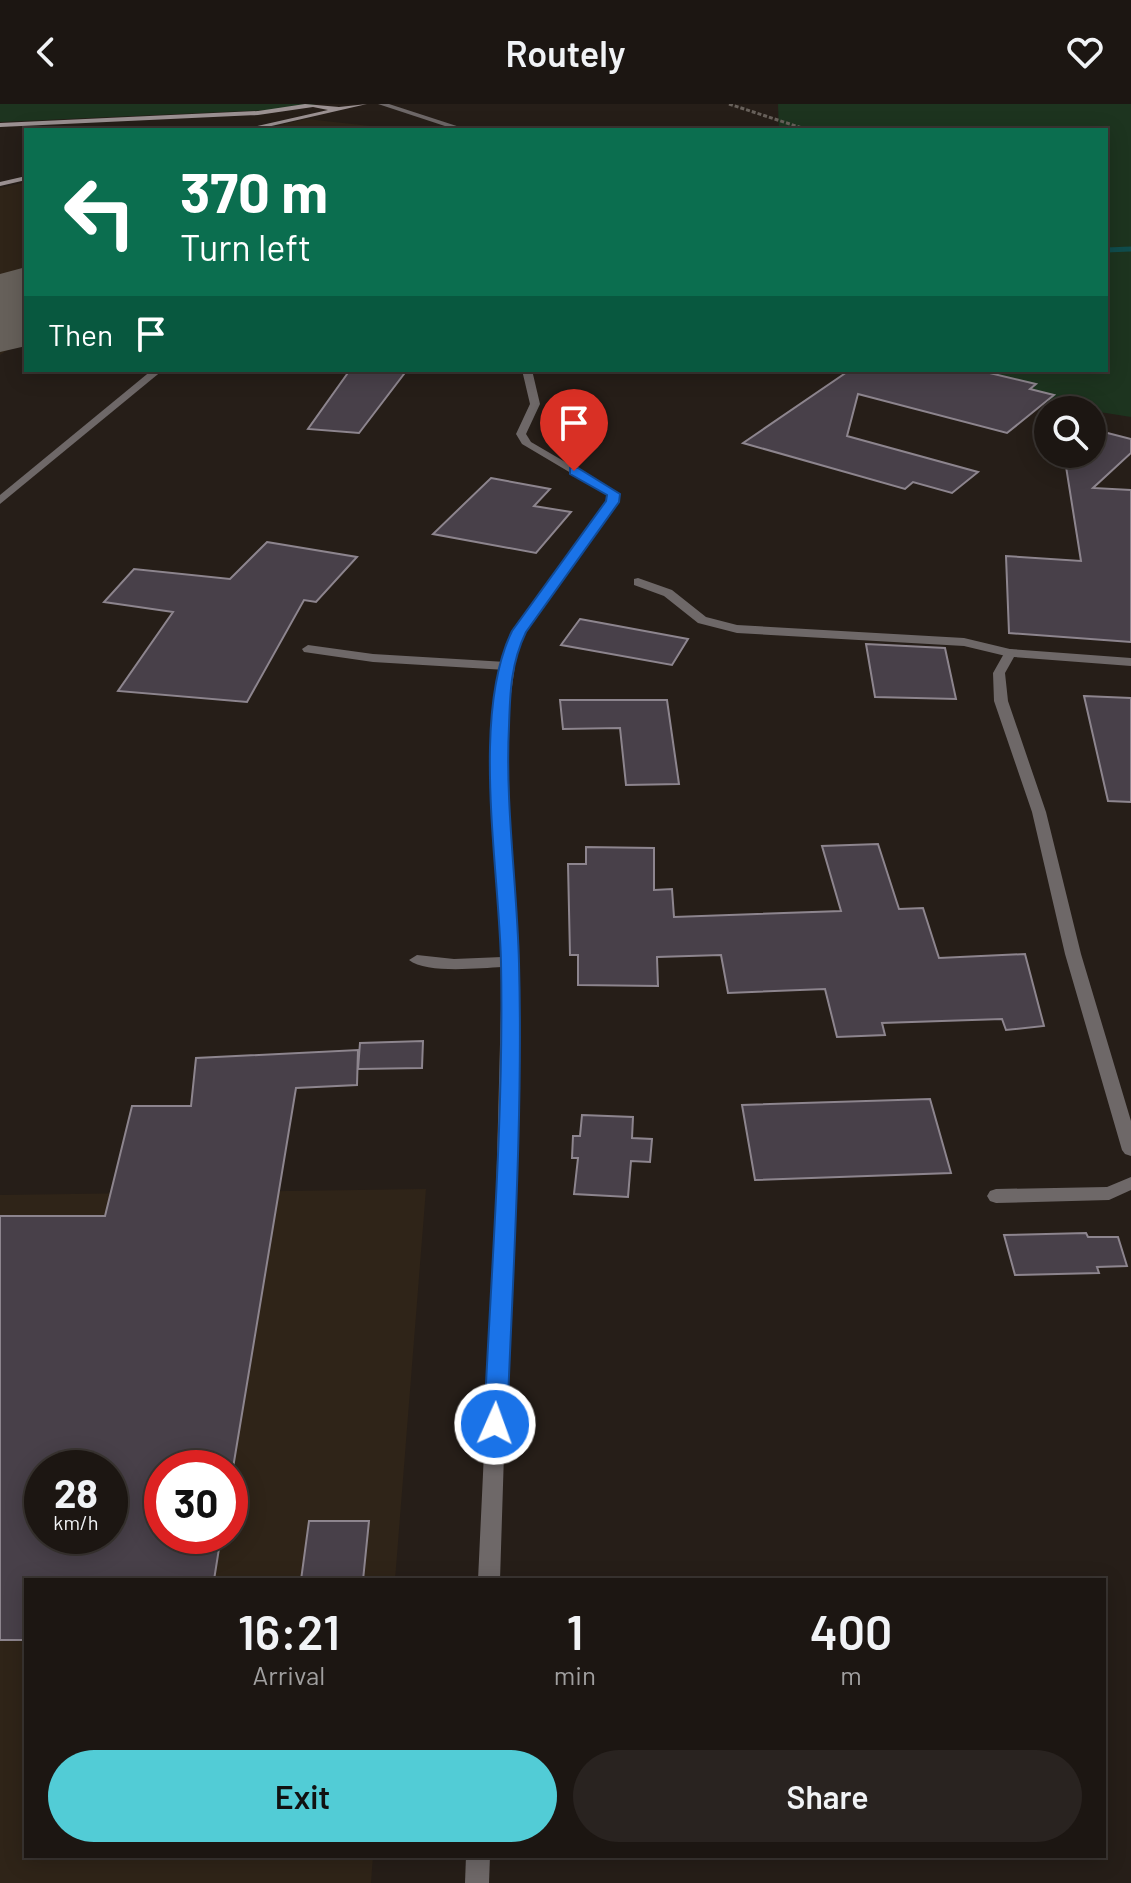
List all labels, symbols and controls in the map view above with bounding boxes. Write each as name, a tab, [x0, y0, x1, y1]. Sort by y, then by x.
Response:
icon: back	[24, 30, 68, 74]
icon: heart	[1063, 30, 1107, 74]
text: Routely	[505, 31, 626, 74]
text: 370 m	[180, 157, 328, 224]
icon: left	[48, 160, 152, 264]
text: Turn left	[180, 225, 311, 268]
icon: arrive	[129, 312, 173, 356]
text: Then	[48, 316, 113, 352]
pin	[540, 389, 608, 471]
map controls	[1034, 396, 1106, 468]
button: search	[1034, 396, 1106, 468]
icon: arrive	[552, 401, 596, 445]
position arrow	[453, 1382, 537, 1466]
speed limit sign: 30	[144, 1450, 248, 1554]
text: 28	[54, 1468, 98, 1516]
text: km/h	[53, 1510, 99, 1534]
text: 16:21	[238, 1602, 340, 1660]
text: 1	[566, 1602, 583, 1660]
text: 400	[810, 1602, 892, 1660]
text: Arrival	[253, 1659, 325, 1690]
text: min	[554, 1659, 596, 1690]
text: m	[840, 1659, 862, 1690]
button: Exit	[48, 1750, 557, 1842]
button: Share	[573, 1750, 1082, 1842]

